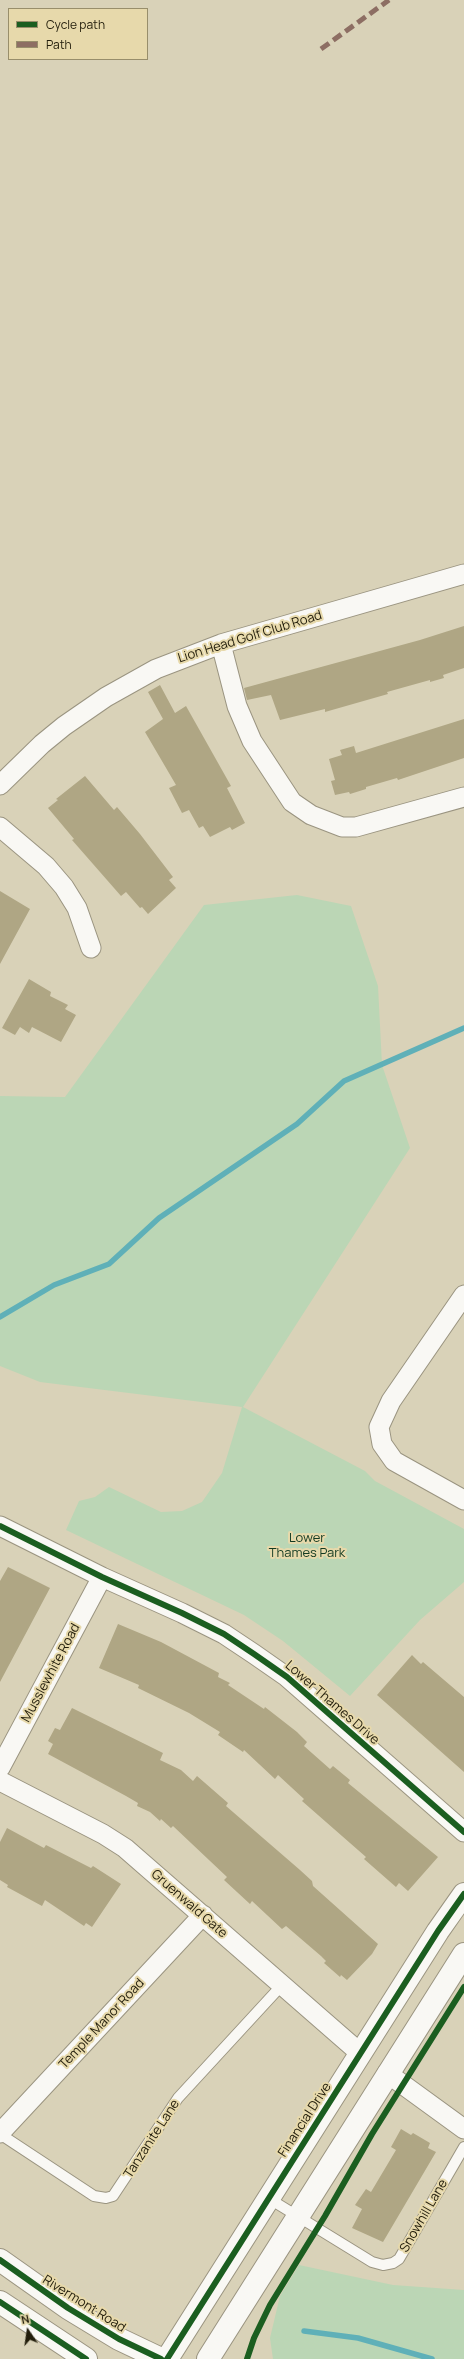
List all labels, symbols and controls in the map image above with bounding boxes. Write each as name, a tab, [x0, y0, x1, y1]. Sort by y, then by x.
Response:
legend	[8, 8, 148, 60]
text: Cycle path	[46, 16, 105, 33]
text: Path	[46, 36, 72, 53]
street label: Lion Head Golf Club Road	[176, 608, 324, 666]
park label: Lower Thames Park	[269, 1530, 345, 1561]
street label: Musslewhite Road	[18, 1621, 84, 1725]
street label: Lower Thames Drive	[282, 1658, 382, 1748]
street label: Gruenwald Gate	[148, 1867, 230, 1941]
street label: Temple Manor Road	[56, 1976, 148, 2072]
street label: Financial Drive	[275, 2080, 335, 2160]
street label: Tanzanite Lane	[121, 2097, 183, 2181]
street label: Snowhill Lane	[397, 2177, 451, 2255]
street label: Rivermont Road	[40, 2272, 128, 2336]
north arrow	[8, 2311, 48, 2351]
text: N	[20, 2311, 31, 2327]

